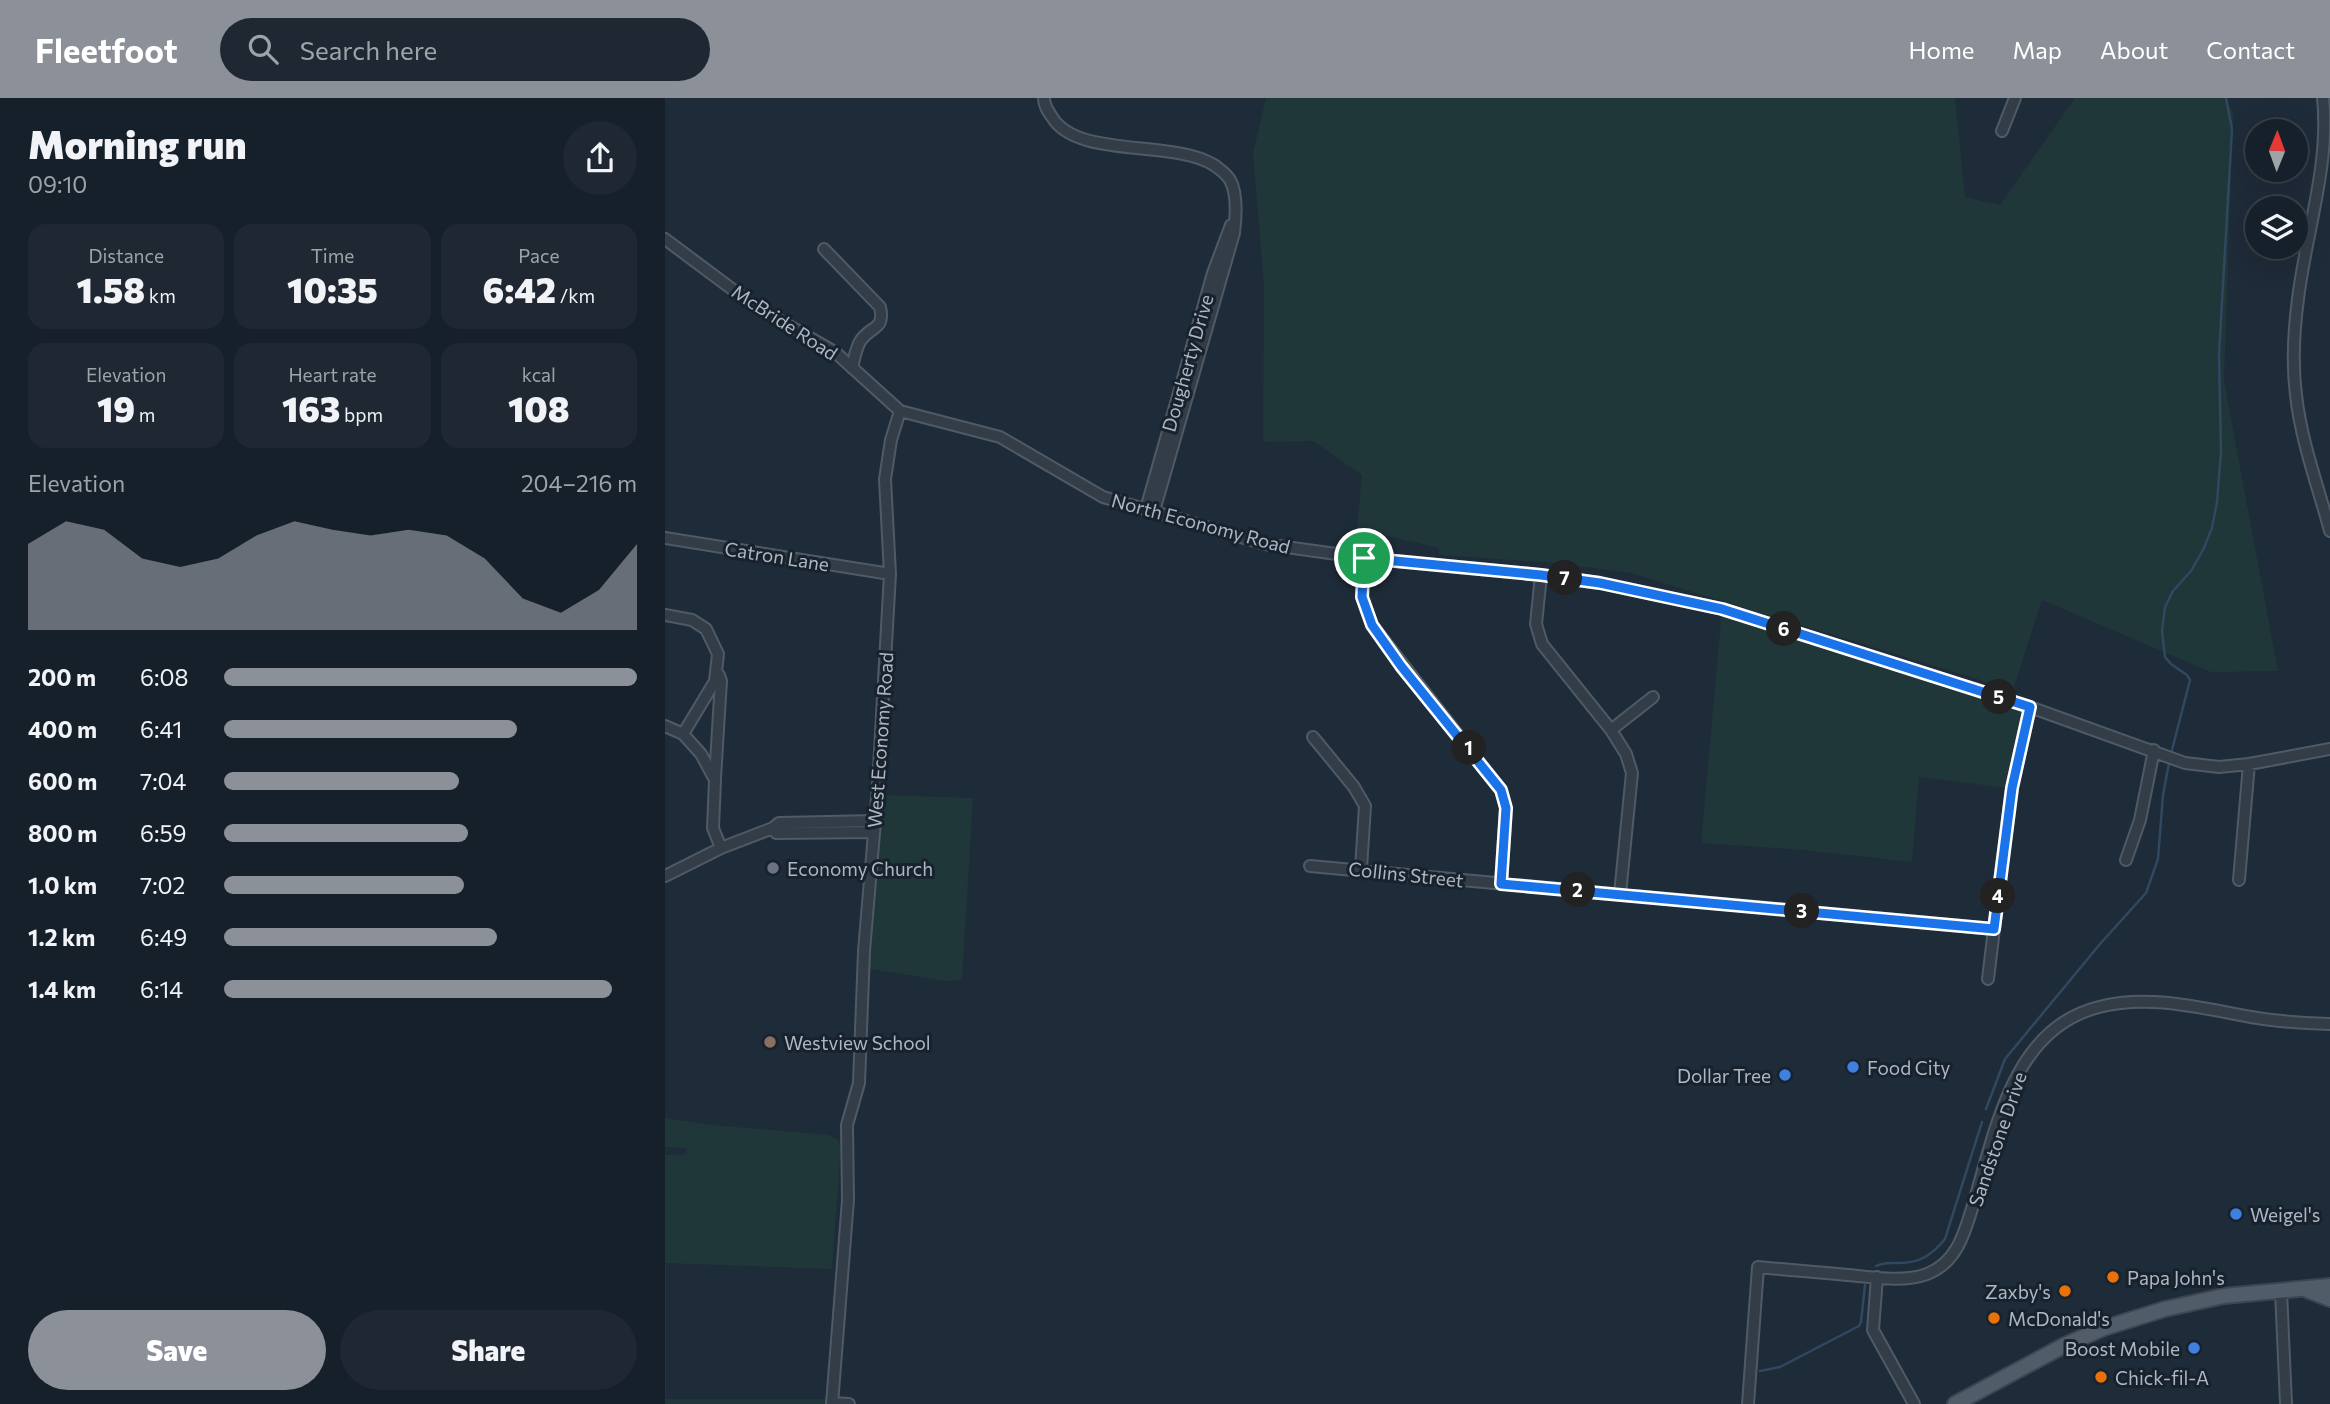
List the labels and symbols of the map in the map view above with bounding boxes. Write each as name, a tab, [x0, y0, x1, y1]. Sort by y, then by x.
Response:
north arrow	[2245, 119, 2308, 182]
street label: McBride Road	[728, 279, 842, 365]
street label: Dougherty Drive	[1156, 292, 1218, 434]
street label: North Economy Road	[1109, 488, 1293, 558]
pin	[1334, 528, 1394, 588]
street label: Catron Lane	[723, 536, 831, 576]
pin: 7	[1548, 560, 1583, 596]
pin: 6	[1767, 612, 1801, 646]
street label: West Economy Road	[862, 651, 898, 829]
pin: 5	[1981, 680, 2017, 714]
pin: 1	[1451, 730, 1487, 766]
place label: Economy Church	[787, 857, 933, 880]
street label: Collins Street	[1347, 857, 1465, 892]
marker: Economy Church	[765, 860, 781, 876]
pin: 2	[1560, 872, 1595, 908]
pin: 4	[1981, 878, 2015, 914]
pin: 3	[1785, 894, 1819, 928]
place label: Westview School	[784, 1031, 931, 1054]
marker: Westview School	[762, 1034, 778, 1050]
place label: Food City	[1867, 1056, 1950, 1079]
marker: Food City	[1845, 1059, 1861, 1075]
place label: Dollar Tree	[1677, 1064, 1771, 1087]
marker: Dollar Tree	[1777, 1067, 1793, 1083]
street label: Sandstone Drive	[1963, 1069, 2031, 1209]
place label: Weigel's	[2250, 1203, 2320, 1226]
marker: Weigel's	[2228, 1206, 2244, 1222]
place label: Papa John's	[2127, 1266, 2225, 1289]
marker: Papa John's	[2105, 1269, 2121, 1285]
place label: Zaxby's	[1985, 1280, 2051, 1303]
marker: Zaxby's	[2057, 1283, 2073, 1299]
place label: McDonald's	[2008, 1307, 2110, 1330]
marker: McDonald's	[1986, 1310, 2002, 1326]
place label: Boost Mobile	[2065, 1337, 2180, 1360]
marker: Boost Mobile	[2186, 1340, 2202, 1356]
place label: Chick-fil-A	[2115, 1366, 2209, 1389]
marker: Chick-fil-A	[2093, 1369, 2109, 1385]

